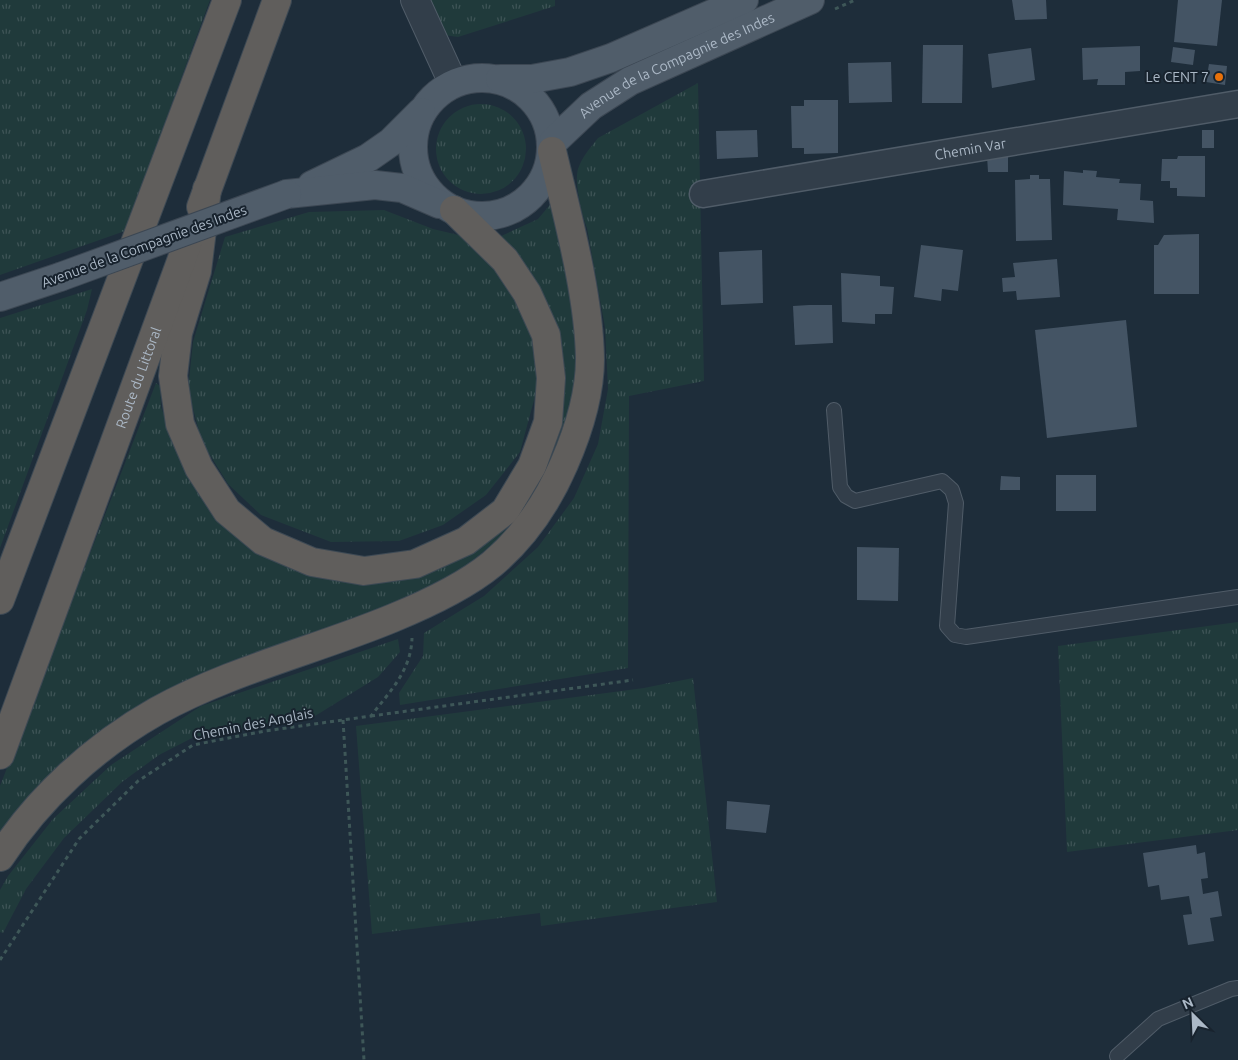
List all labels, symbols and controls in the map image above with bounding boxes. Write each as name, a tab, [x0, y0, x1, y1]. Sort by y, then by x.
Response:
street label: Avenue de la Compagnie des Indes	[576, 9, 777, 121]
place label: Le CENT 7	[1146, 69, 1209, 85]
marker: Le CENT 7	[1213, 71, 1225, 83]
street label: Chemin Var	[933, 135, 1008, 163]
street label: Avenue de la Compagnie des Indes	[39, 201, 249, 291]
street label: Route du Littoral	[113, 324, 164, 430]
street label: Chemin des Anglais	[192, 705, 314, 743]
north arrow	[1168, 990, 1218, 1040]
text: N	[1180, 994, 1196, 1013]

